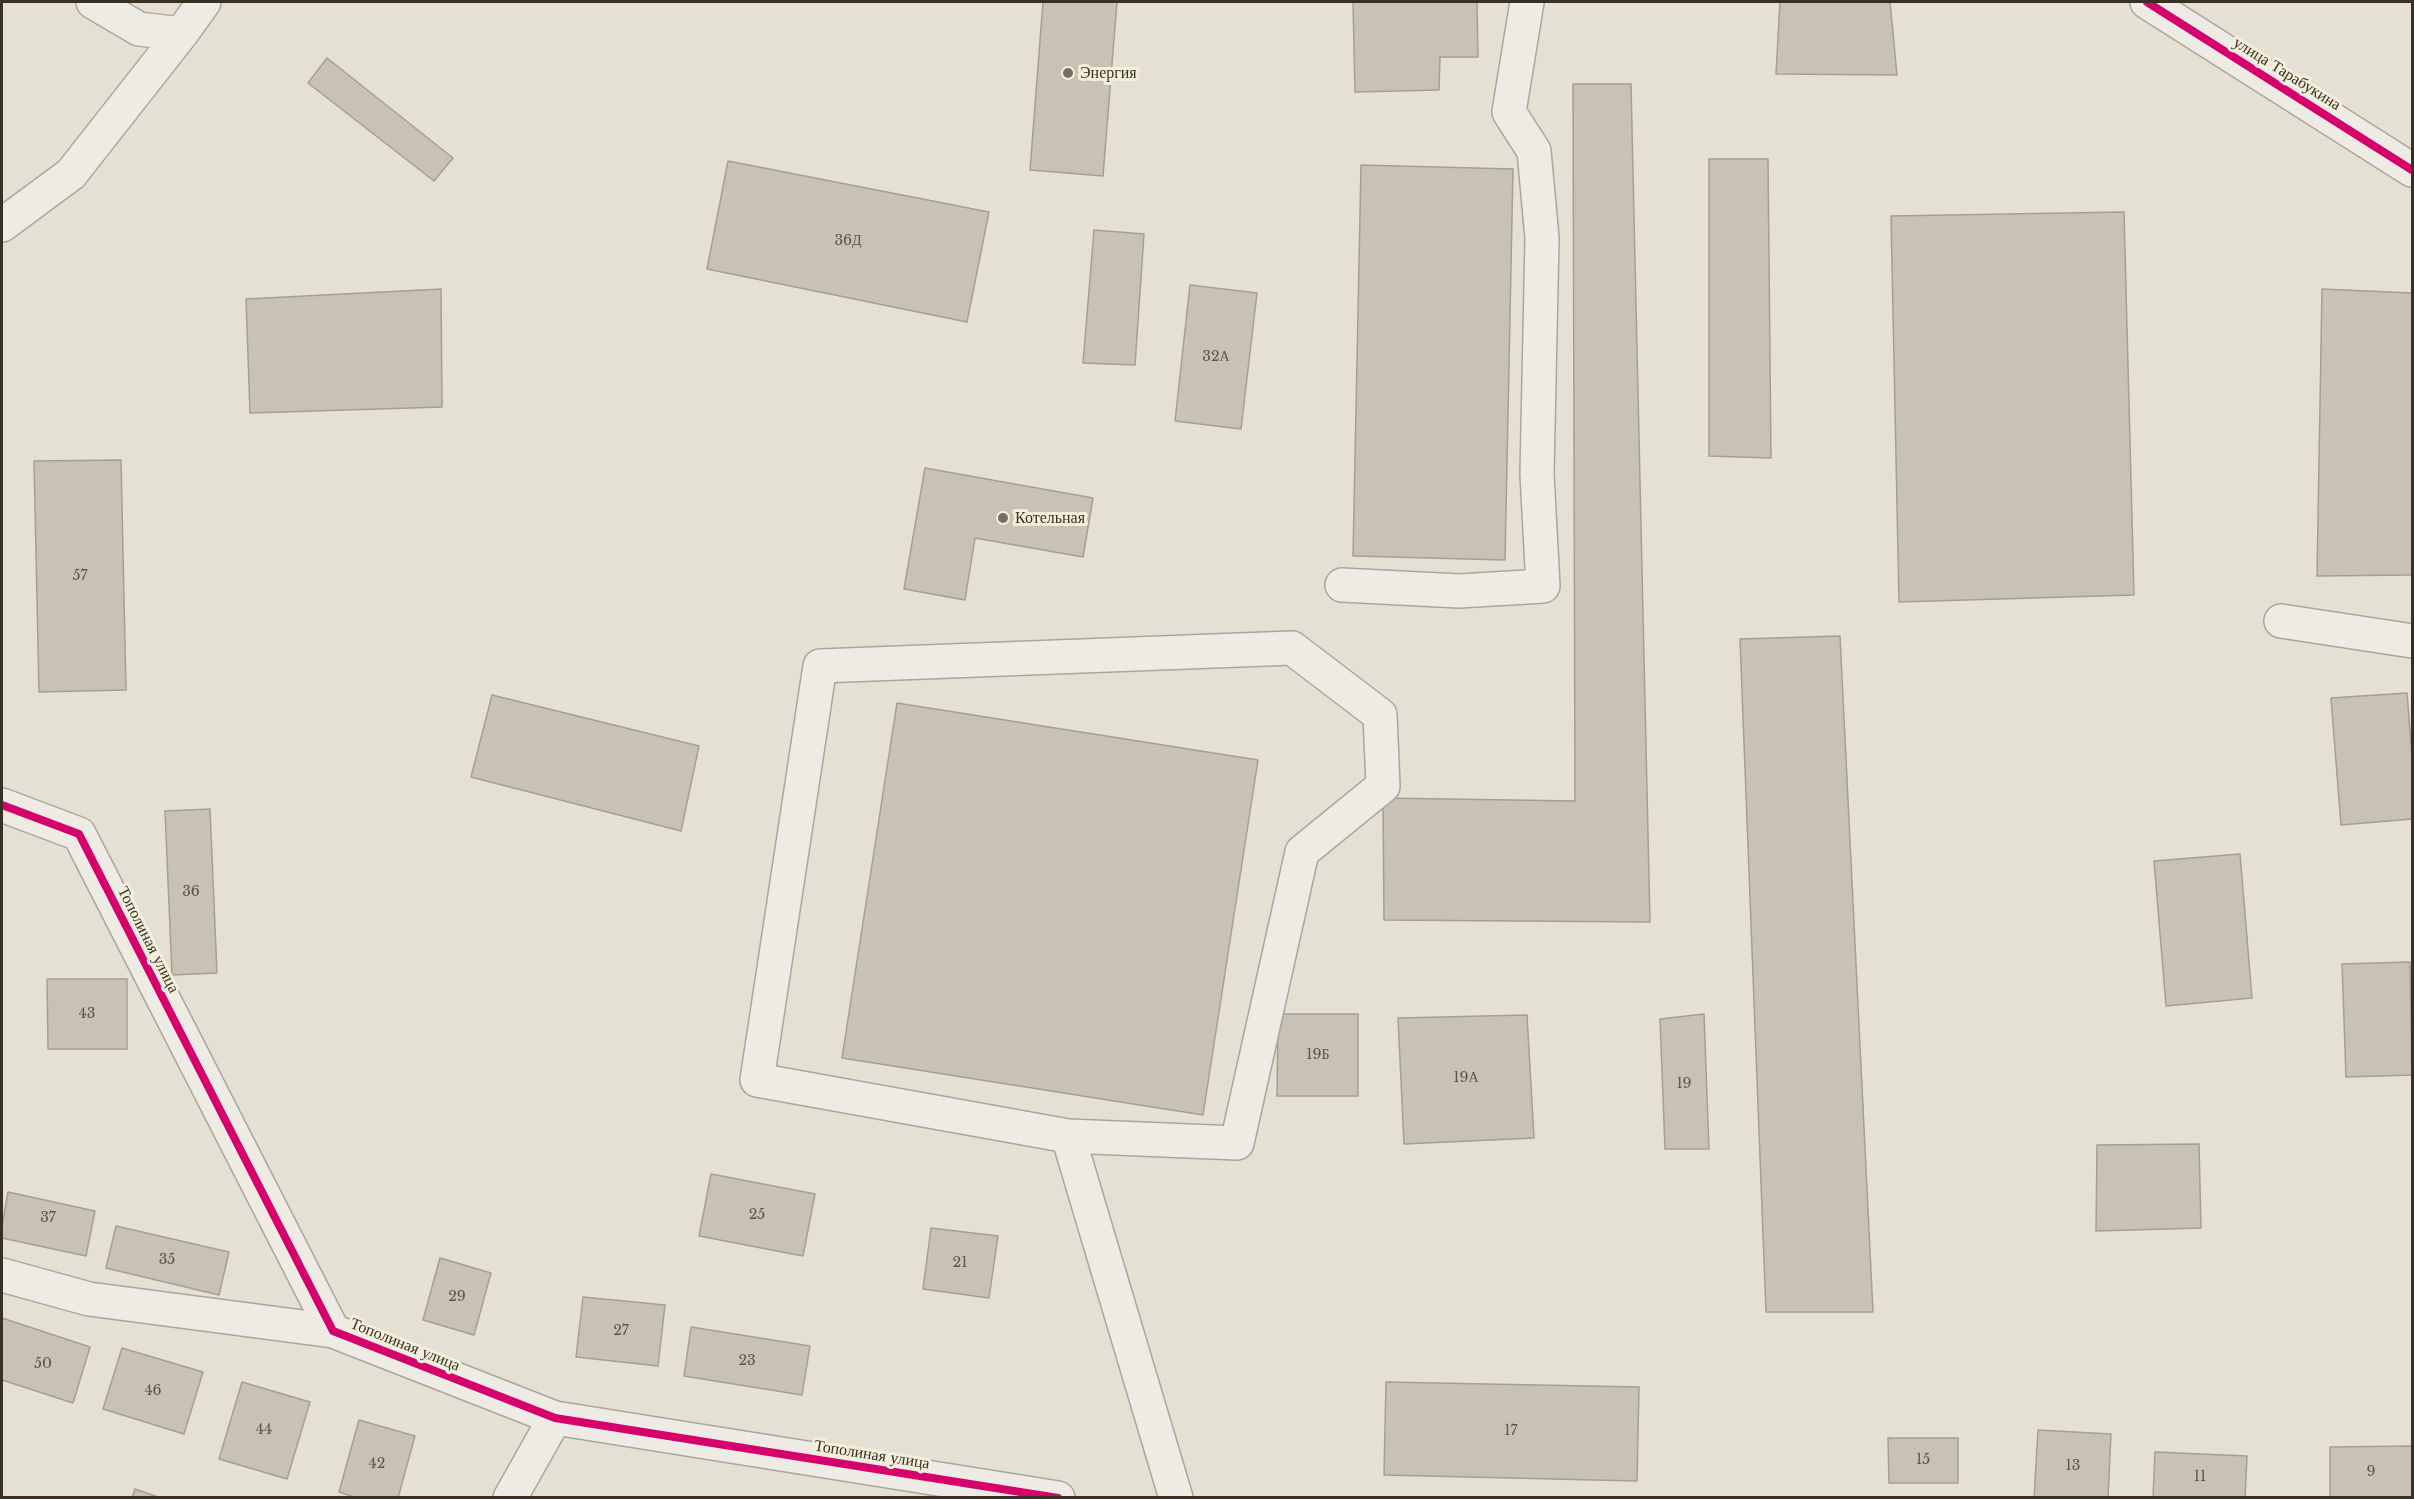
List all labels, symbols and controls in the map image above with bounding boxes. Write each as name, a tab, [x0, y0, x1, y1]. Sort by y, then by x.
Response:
street label: улица Тарабукина	[2230, 33, 2344, 115]
place label: Энергия	[1080, 63, 1137, 83]
marker: Энергия	[1061, 66, 1075, 80]
house number: 36Д	[834, 233, 862, 249]
house number: 32А	[1202, 349, 1230, 365]
place label: Котельная	[1015, 508, 1085, 528]
marker: Котельная	[996, 511, 1010, 525]
house number: 57	[73, 568, 87, 584]
street label: Тополиная улица	[113, 884, 183, 996]
house number: 36	[182, 884, 200, 900]
house number: 43	[79, 1006, 95, 1022]
house number: 19Б	[1306, 1047, 1330, 1063]
house number: 19А	[1453, 1070, 1479, 1086]
house number: 19	[1676, 1076, 1692, 1092]
house number: 25	[749, 1207, 765, 1223]
house number: 37	[40, 1210, 56, 1226]
house number: 35	[159, 1252, 175, 1268]
house number: 21	[953, 1255, 967, 1271]
house number: 29	[448, 1289, 466, 1305]
street label: Тополиная улица	[347, 1314, 463, 1376]
house number: 27	[613, 1323, 629, 1339]
house number: 23	[738, 1353, 756, 1369]
house number: 50	[34, 1356, 52, 1372]
house number: 46	[144, 1383, 162, 1399]
house number: 44	[256, 1422, 272, 1438]
house number: 17	[1504, 1423, 1518, 1439]
street label: Тополиная улица	[813, 1436, 931, 1474]
house number: 15	[1916, 1452, 1930, 1468]
house number: 42	[369, 1456, 385, 1472]
house number: 13	[2066, 1458, 2080, 1474]
house number: 9	[2366, 1464, 2376, 1480]
house number: 11	[2194, 1469, 2206, 1485]

